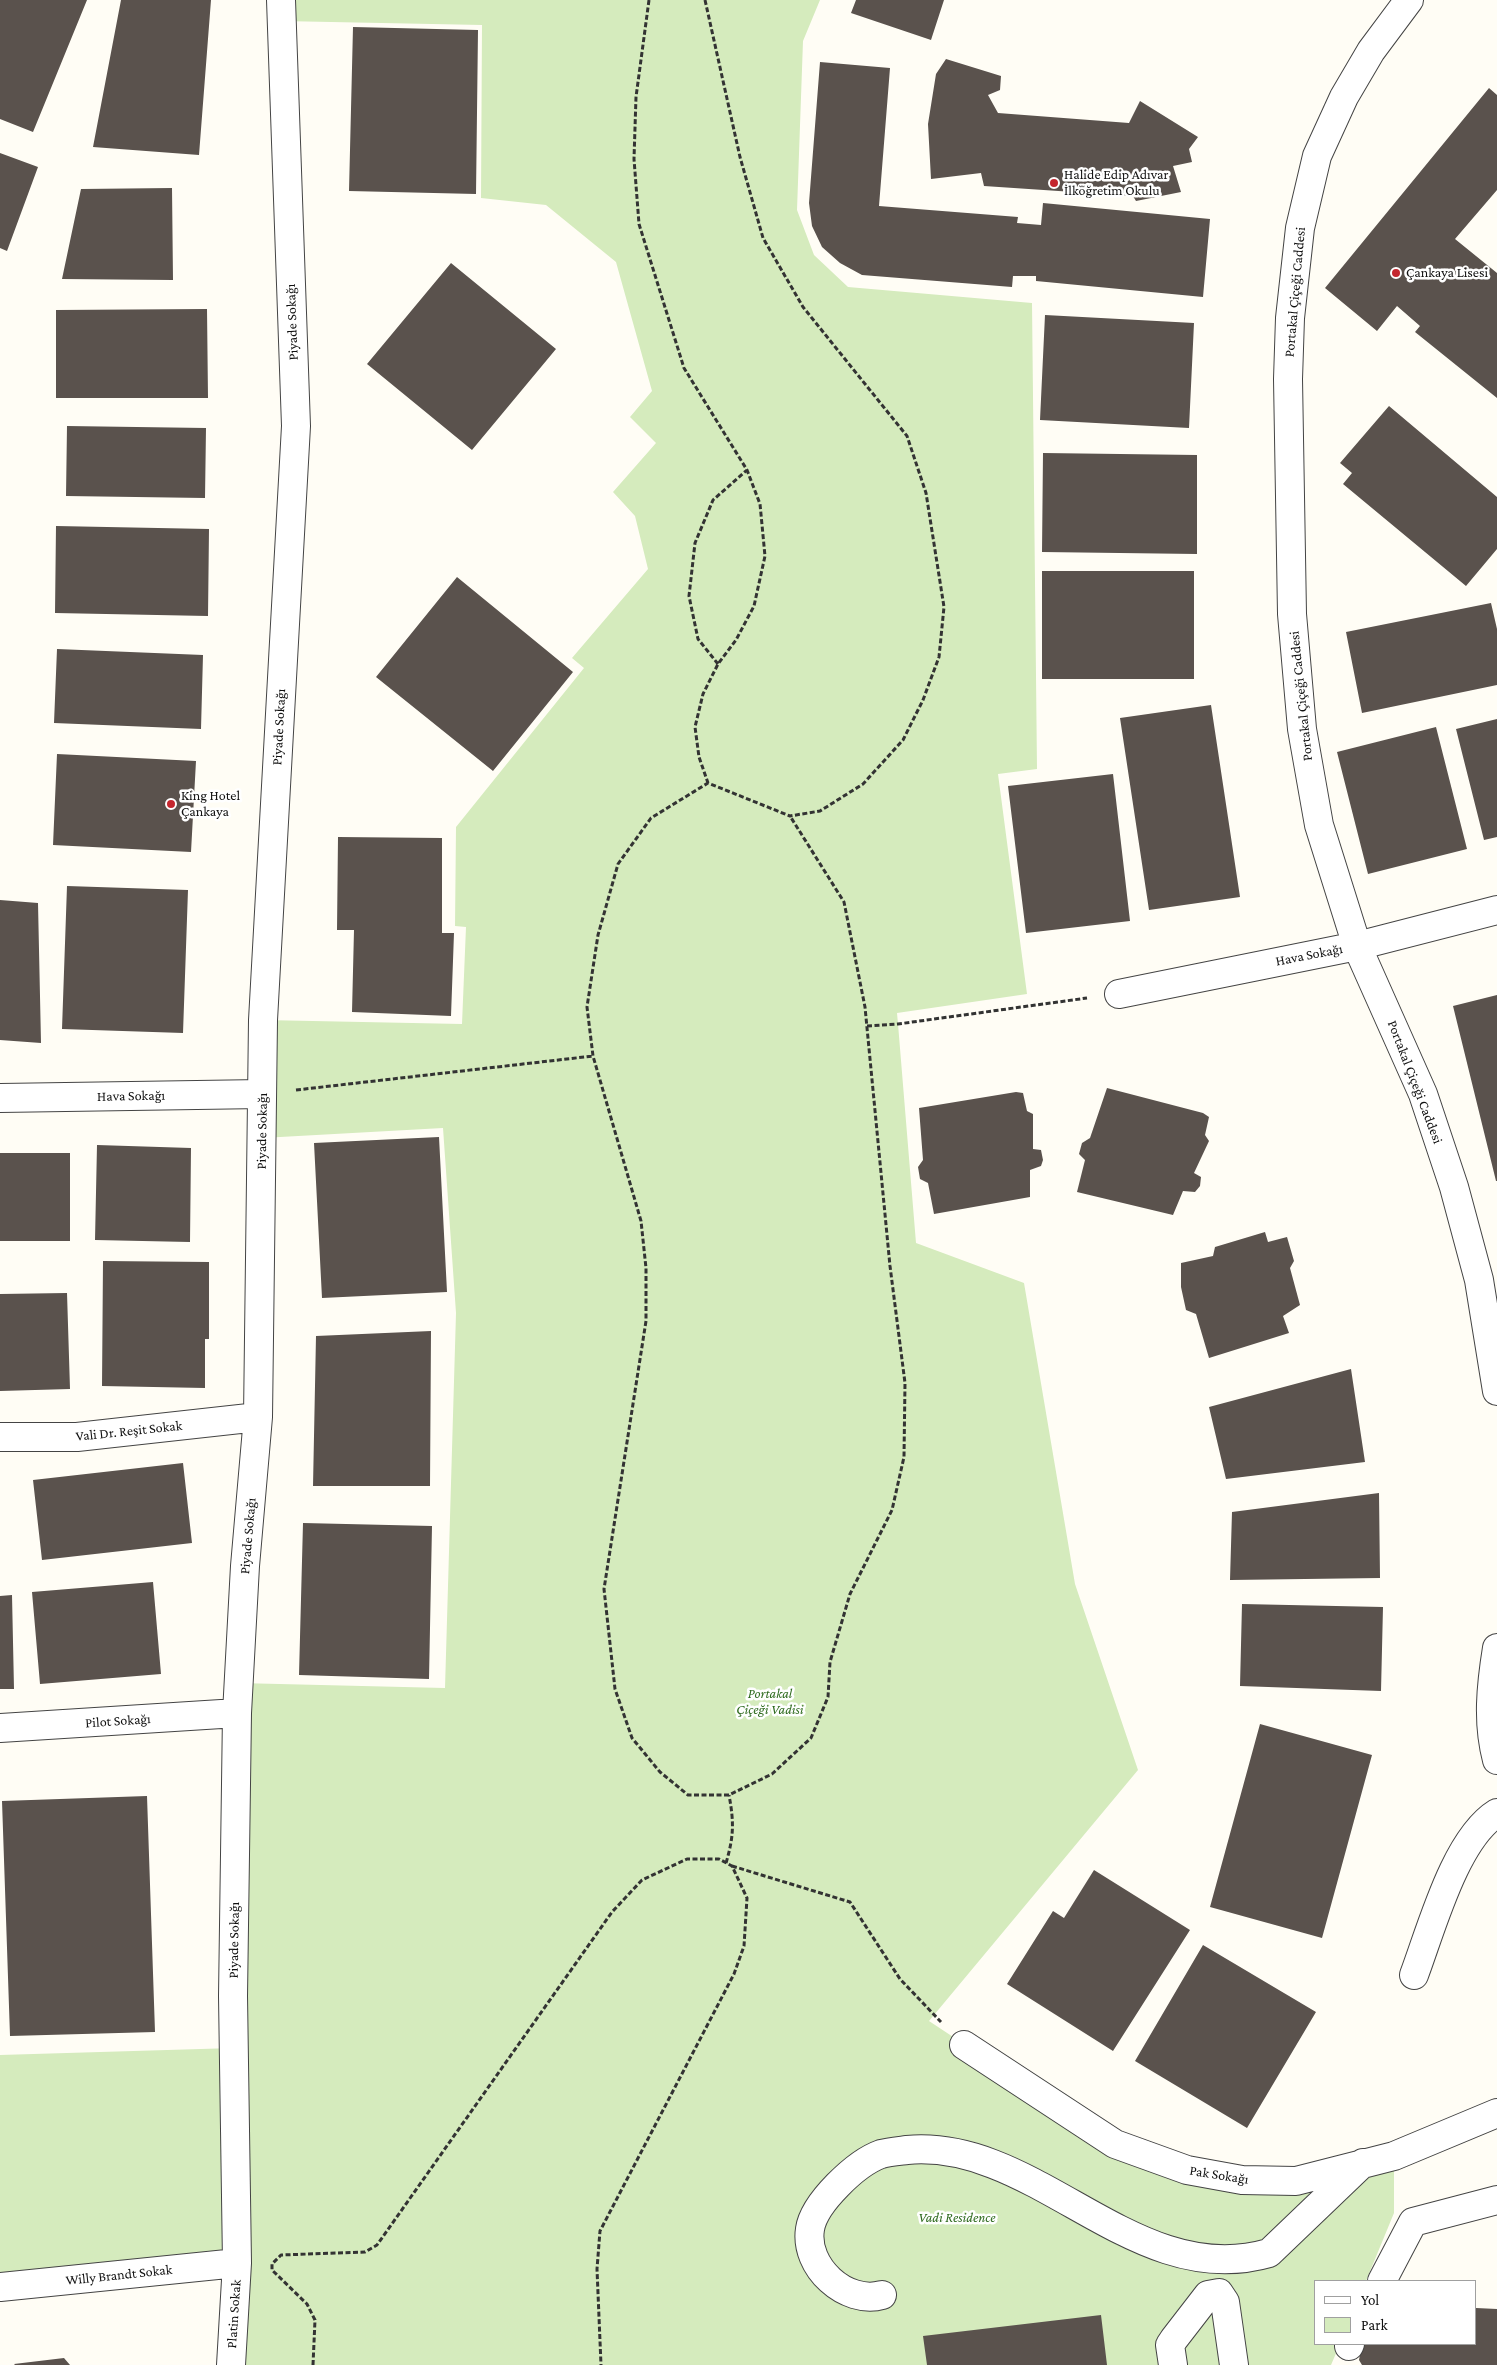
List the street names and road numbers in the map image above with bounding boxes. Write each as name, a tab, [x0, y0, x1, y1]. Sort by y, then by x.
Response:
street label: Portakal Çiçeği Caddesi	[1281, 226, 1309, 358]
street label: Piyade Sokağı	[282, 283, 302, 361]
street label: Portakal Çiçeği Caddesi	[1286, 630, 1316, 762]
street label: Piyade Sokağı	[269, 688, 289, 766]
street label: Hava Sokağı	[1274, 940, 1344, 970]
street label: Portakal Çiçeği Caddesi	[1384, 1018, 1446, 1146]
street label: Hava Sokağı	[97, 1087, 165, 1105]
street label: Piyade Sokağı	[253, 1093, 271, 1169]
street label: Vali Dr. Reşit Sokak	[75, 1417, 183, 1445]
street label: Piyade Sokağı	[236, 1497, 260, 1575]
street label: Pilot Sokağı	[85, 1710, 151, 1732]
street label: Piyade Sokağı	[225, 1902, 243, 1978]
street label: Pak Sokağı	[1188, 2162, 1250, 2188]
street label: Willy Brandt Sokak	[65, 2261, 173, 2289]
street label: Platin Sokak	[223, 2279, 245, 2349]

